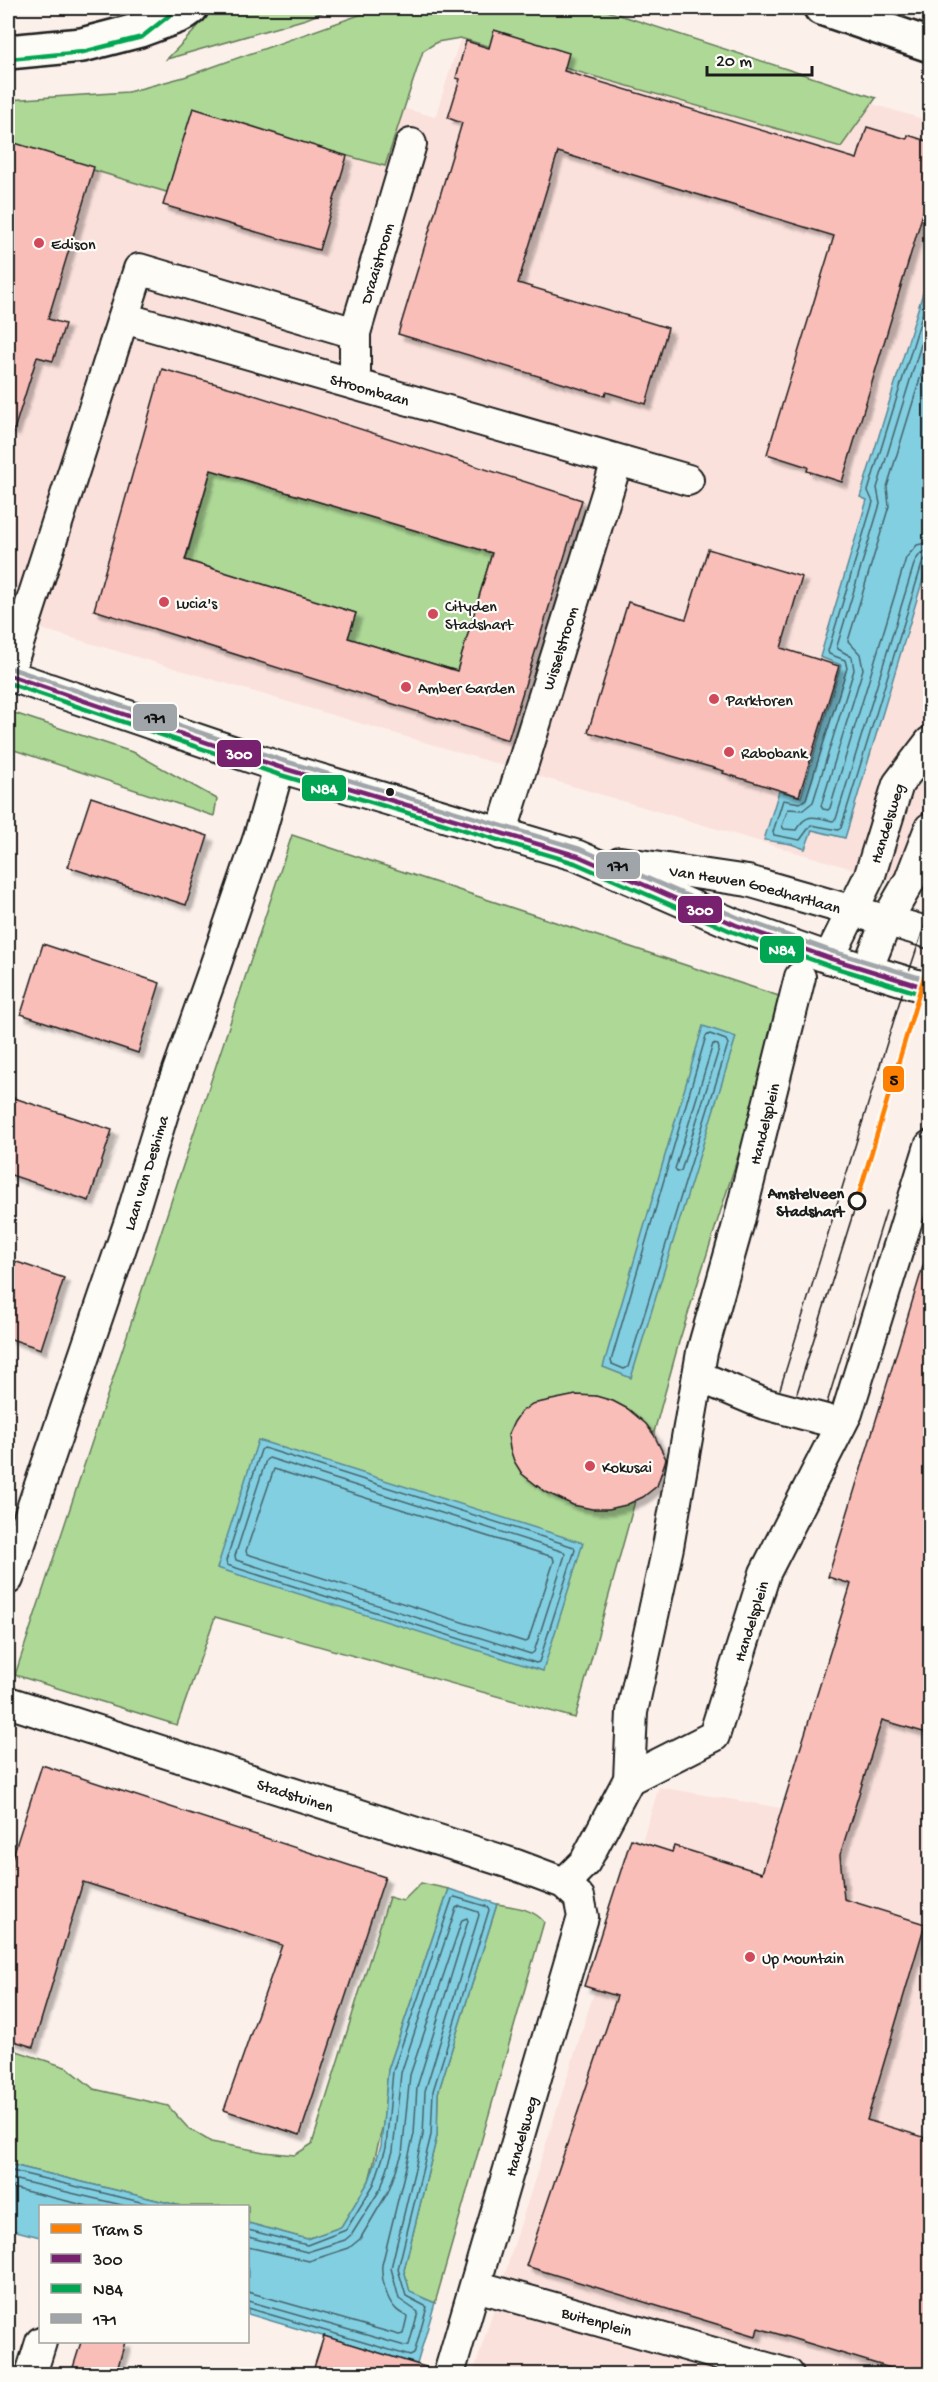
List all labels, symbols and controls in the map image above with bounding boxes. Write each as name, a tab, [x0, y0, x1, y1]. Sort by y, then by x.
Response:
scale bar	[707, 39, 812, 77]
text: 20 m	[716, 52, 752, 73]
street label: Draaistroom	[358, 221, 400, 308]
marker: Edison	[32, 236, 46, 250]
place label: Edison	[51, 237, 96, 256]
street label: Stroombaan	[327, 372, 411, 413]
marker: Lucia's	[157, 595, 171, 609]
place label: Lucia's	[176, 596, 218, 615]
place label: Cityden Stadshart	[445, 599, 514, 636]
street label: Wisselstroom	[540, 604, 584, 693]
marker: Cityden Stadshart	[426, 607, 440, 621]
marker: Amber Garden	[399, 680, 413, 694]
place label: Amber Garden	[418, 681, 515, 700]
marker: Parktoren	[707, 692, 721, 706]
place label: Parktoren	[725, 693, 793, 712]
line badge: 171	[132, 703, 178, 732]
text: 171	[143, 711, 166, 730]
line badge: 300	[216, 739, 262, 768]
marker: Rabobank	[722, 745, 736, 759]
place label: Rabobank	[741, 746, 809, 765]
text: 300	[225, 747, 252, 766]
line badge: N84	[301, 774, 347, 802]
text: N84	[311, 782, 338, 801]
street label: Handelsweg	[868, 782, 911, 866]
unlabelled marker	[384, 786, 396, 798]
line badge: 171	[595, 851, 641, 880]
text: 171	[606, 859, 629, 878]
street label: Van Heuven Goedhartlaan	[667, 863, 843, 920]
line badge: 300	[677, 895, 723, 924]
text: 300	[686, 903, 713, 922]
line badge: N84	[759, 935, 805, 964]
text: N84	[769, 943, 796, 962]
line badge: 5	[882, 1065, 905, 1093]
text: 5	[890, 1073, 899, 1092]
street label: Handelsplein	[747, 1081, 786, 1167]
street label: Laan van Deshima	[121, 1113, 175, 1234]
place label: Amstelveen Stadshart	[767, 1186, 845, 1223]
marker: Amstelveen Stadshart	[848, 1192, 866, 1210]
marker: Kokusai	[583, 1459, 597, 1473]
place label: Kokusai	[602, 1460, 652, 1479]
street label: Handelsplein	[732, 1579, 775, 1664]
street label: Stadstuinen	[254, 1776, 335, 1819]
marker: Up Mountain	[743, 1950, 757, 1964]
place label: Up Mountain	[762, 1951, 844, 1970]
street label: Handelsweg	[503, 2095, 544, 2179]
legend	[39, 2205, 249, 2343]
text: Tram 5	[92, 2221, 143, 2242]
text: 300	[92, 2251, 123, 2272]
text: N84	[93, 2281, 124, 2302]
street label: Buitenplein	[558, 2304, 634, 2343]
text: 171	[92, 2311, 117, 2332]

